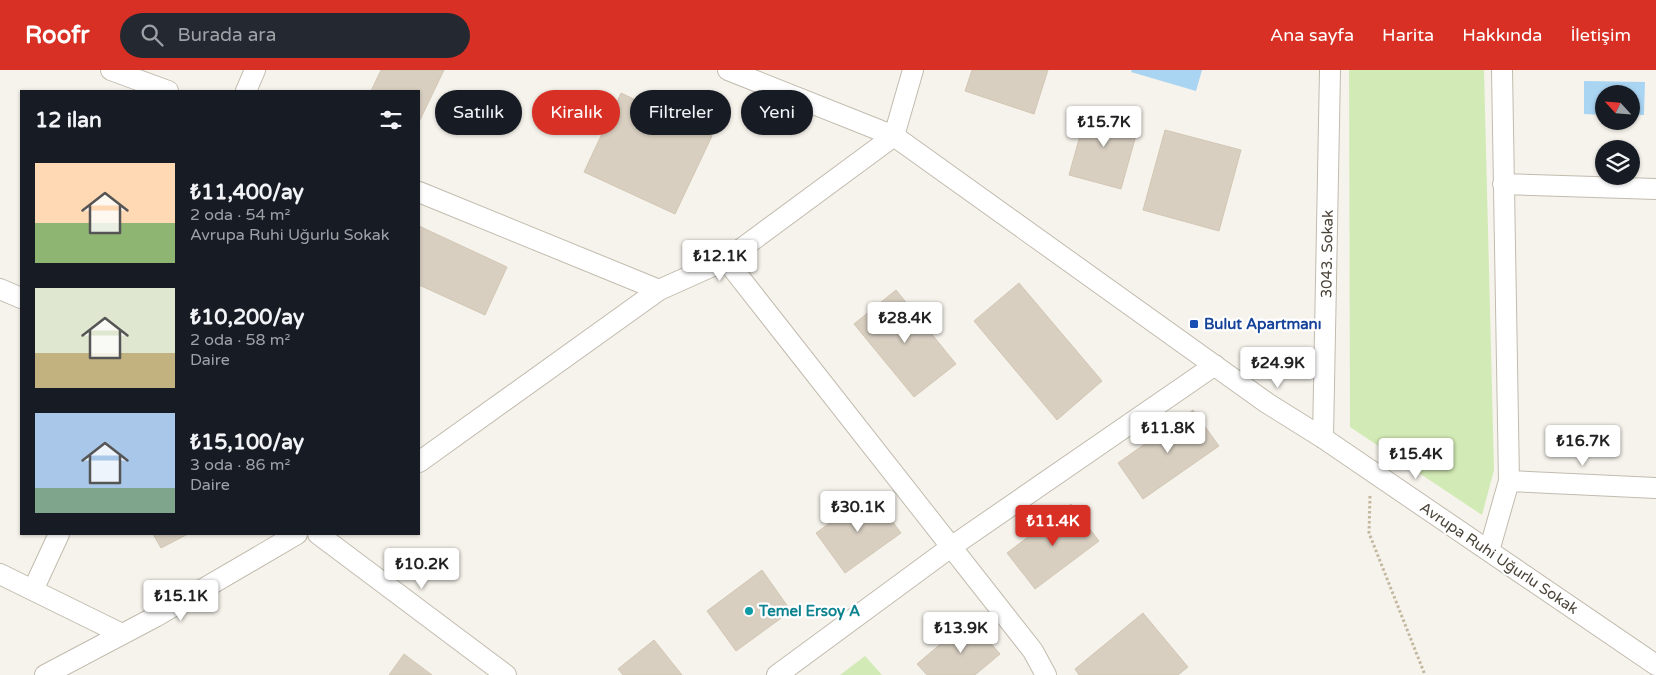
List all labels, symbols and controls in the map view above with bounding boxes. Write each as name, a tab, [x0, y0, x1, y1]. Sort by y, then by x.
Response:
search box	[120, 13, 470, 58]
text: Roofr	[25, 21, 90, 50]
icon: search	[138, 21, 166, 49]
text: Burada ara	[178, 24, 276, 46]
text: Ana sayfa	[1270, 24, 1354, 46]
text: Harita	[1382, 24, 1434, 46]
text: Hakkında	[1462, 24, 1542, 46]
text: İletişim	[1570, 24, 1631, 46]
north arrow	[1595, 85, 1640, 130]
map controls	[1595, 85, 1640, 185]
chip: Satılık	[435, 90, 522, 135]
chip: Kiralık	[532, 90, 620, 135]
chip: Filtreler	[630, 90, 731, 135]
chip: Yeni	[741, 90, 813, 135]
icon: filters	[377, 106, 405, 134]
pin: ₺15.7K	[1063, 106, 1145, 148]
text: 12 ilan	[35, 108, 102, 133]
text: ₺15.7K	[1077, 112, 1131, 132]
button: layers	[1595, 140, 1640, 185]
text: ₺11,400/ay	[190, 180, 304, 205]
icon: home	[75, 183, 135, 243]
text: 2 oda · 54 m²	[190, 205, 290, 225]
street label: 3043. Sokak	[1317, 210, 1337, 298]
text: Avrupa Ruhi Uğurlu Sokak	[190, 225, 390, 245]
pin: ₺12.1K	[679, 240, 761, 282]
text: ₺12.1K	[693, 246, 747, 266]
pin: ₺28.4K	[864, 302, 946, 344]
text: ₺10,200/ay	[190, 305, 304, 330]
icon: home	[75, 308, 135, 368]
text: ₺28.4K	[878, 308, 932, 328]
place label: Bulut Apartmanı	[1204, 315, 1321, 334]
marker: Bulut Apartmanı	[1188, 318, 1200, 330]
text: 2 oda · 58 m²	[190, 330, 290, 350]
pin: ₺24.9K	[1237, 346, 1319, 389]
text: Daire	[190, 350, 230, 370]
text: ₺24.9K	[1251, 353, 1305, 373]
pin: ₺11.8K	[1127, 412, 1209, 454]
text: ₺11.8K	[1141, 418, 1195, 438]
pin: ₺16.7K	[1542, 424, 1624, 467]
text: ₺15,100/ay	[190, 430, 304, 455]
text: ₺16.7K	[1556, 431, 1610, 451]
icon: home	[75, 433, 135, 493]
pin: ₺15.4K	[1375, 438, 1457, 480]
text: ₺15.4K	[1390, 444, 1443, 464]
text: 3 oda · 86 m²	[190, 455, 290, 475]
text: Daire	[190, 475, 230, 495]
pin: ₺30.1K	[817, 490, 899, 533]
text: ₺30.1K	[831, 497, 885, 517]
street label: Avrupa Ruhi Uğurlu Sokak	[1416, 498, 1582, 618]
pin: ₺11.4K	[1012, 504, 1094, 547]
text: ₺11.4K	[1026, 511, 1080, 531]
pin: ₺10.2K	[381, 548, 463, 590]
text: ₺10.2K	[395, 554, 449, 574]
pin: ₺15.1K	[140, 580, 222, 622]
text: ₺15.1K	[154, 586, 208, 606]
place label: Temel Ersoy A	[758, 602, 860, 621]
marker: Temel Ersoy A	[743, 605, 755, 617]
pin: ₺13.9K	[920, 612, 1002, 654]
text: ₺13.9K	[934, 618, 988, 638]

